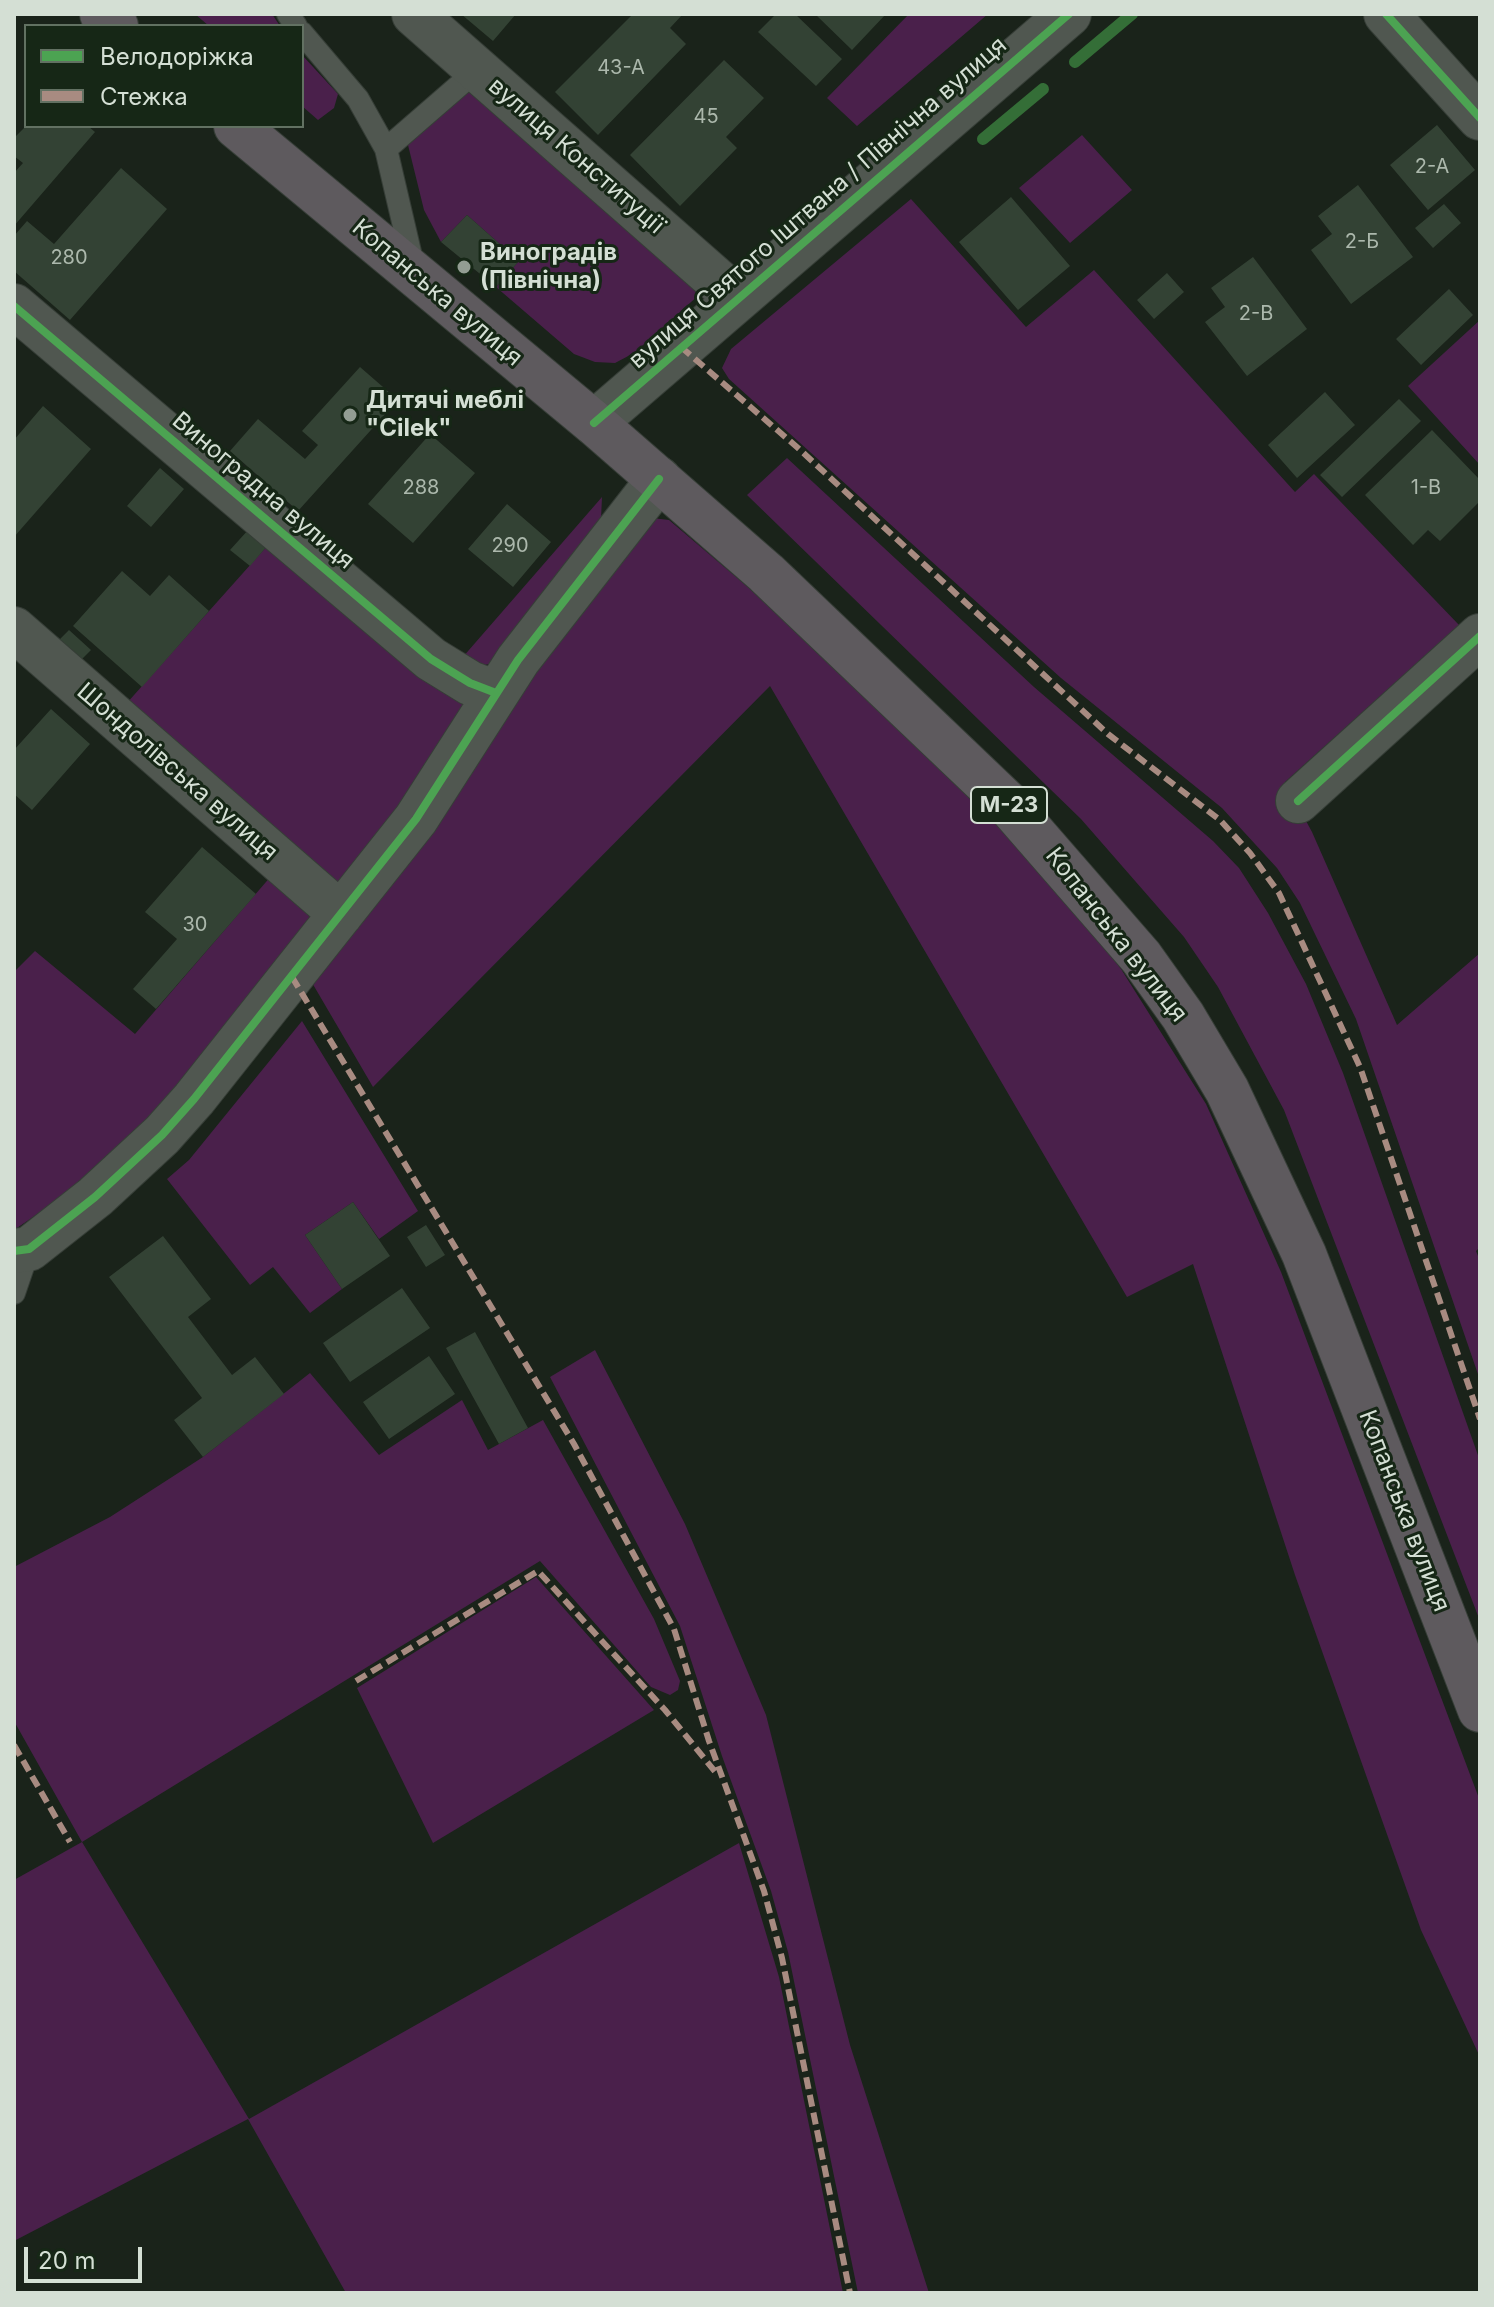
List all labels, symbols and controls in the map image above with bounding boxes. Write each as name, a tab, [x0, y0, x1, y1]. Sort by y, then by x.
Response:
legend	[24, 24, 304, 128]
street label: вулиця Святого Іштвана / Північна вулиця	[623, 31, 1013, 375]
text: Велодоріжка	[100, 42, 254, 71]
house number: 43-А	[597, 56, 645, 80]
street label: вулиця Конституції	[482, 72, 670, 240]
text: Стежка	[100, 82, 188, 111]
house number: 45	[693, 105, 719, 129]
house number: 2-А	[1415, 155, 1449, 179]
street label: Копанська вулиця	[346, 213, 528, 373]
house number: 2-Б	[1345, 230, 1379, 254]
place label: Виноградів (Північна)	[480, 239, 617, 295]
house number: 280	[50, 246, 88, 270]
marker: Виноградів (Північна)	[455, 258, 473, 276]
house number: 2-В	[1239, 302, 1273, 326]
place label: Дитячі меблі "Cilek"	[366, 387, 524, 443]
street label: Виноградна вулиця	[166, 406, 360, 576]
marker: Дитячі меблі "Cilek"	[341, 406, 359, 424]
house number: 288	[403, 476, 439, 500]
house number: 1-В	[1411, 476, 1441, 500]
house number: 290	[491, 534, 529, 558]
street label: Шондолівська вулиця	[71, 677, 283, 867]
road number: М-23	[971, 787, 1047, 823]
street label: Копанська вулиця	[1039, 842, 1193, 1028]
house number: 30	[183, 913, 207, 937]
street label: Копанська вулиця	[1352, 1406, 1456, 1616]
scale bar	[28, 2231, 146, 2281]
text: 20 m	[38, 2246, 96, 2275]

